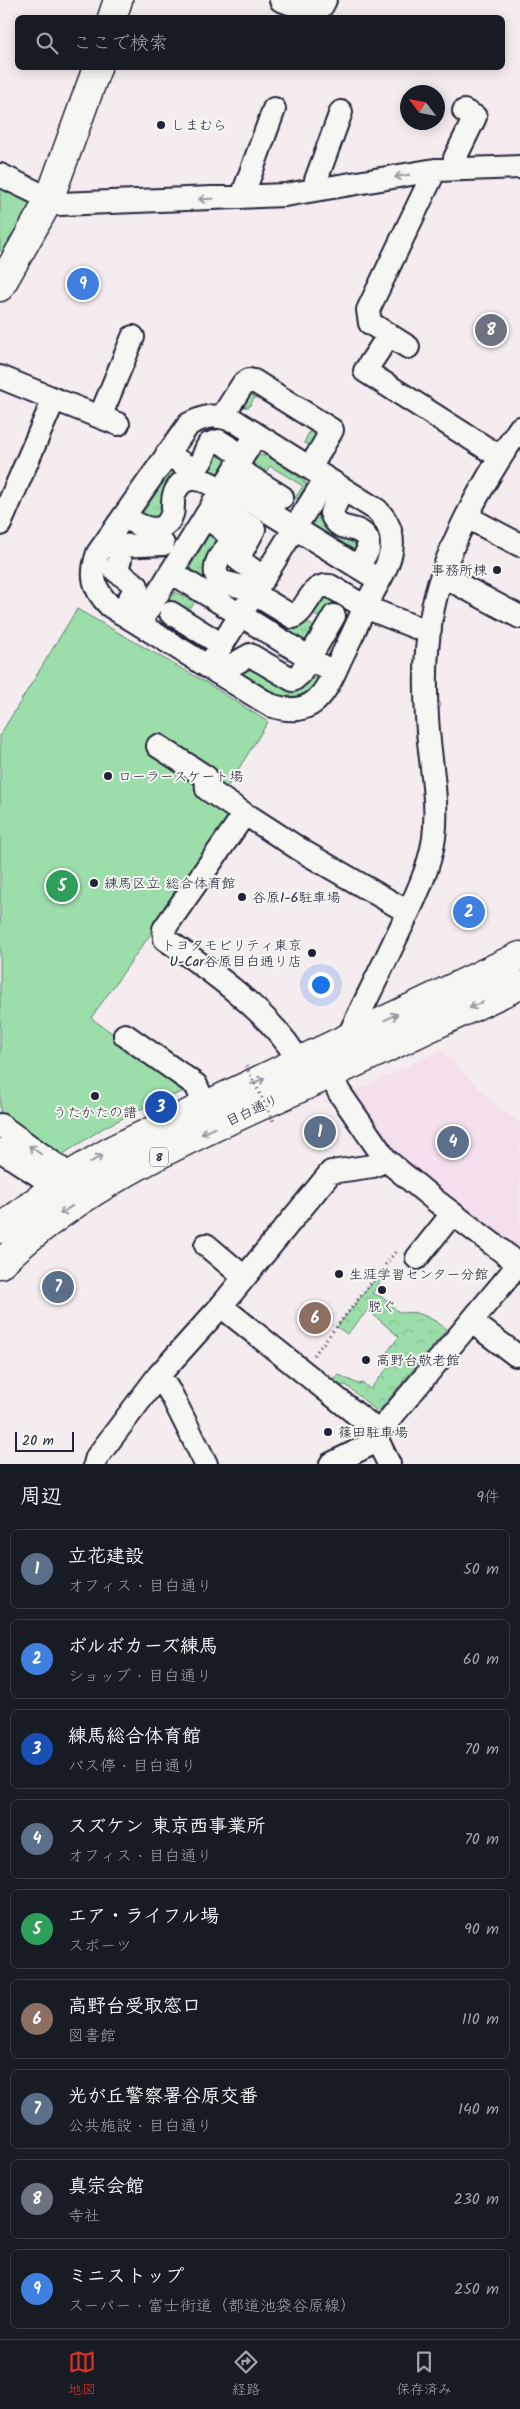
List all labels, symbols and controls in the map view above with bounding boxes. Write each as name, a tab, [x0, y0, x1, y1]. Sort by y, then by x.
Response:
search box	[15, 15, 505, 70]
icon: search	[33, 29, 61, 57]
text: ここで検索	[73, 29, 168, 59]
north arrow	[400, 85, 445, 130]
place label: しまむら	[171, 115, 227, 137]
marker: しまむら	[155, 119, 167, 131]
one-way arrow	[394, 171, 410, 181]
one-way arrow	[198, 194, 214, 203]
pin: 9	[67, 265, 99, 303]
pin: 8	[475, 311, 507, 349]
place label: 事務所棟	[431, 560, 488, 582]
marker: 事務所棟	[491, 564, 503, 576]
place label: ローラースケート場	[118, 766, 243, 788]
marker: ローラースケート場	[102, 770, 114, 782]
pin: 5	[46, 867, 78, 905]
place label: 練馬区立 総合体育館	[104, 873, 236, 895]
marker: 練馬区立 総合体育館	[88, 877, 100, 889]
place label: 谷原1-6駐車場	[252, 887, 341, 909]
marker: 谷原1-6駐車場	[236, 891, 248, 903]
pin: 2	[453, 893, 485, 931]
place label: トヨタモビリティ東京 U-Car谷原目白通り店	[162, 935, 302, 973]
marker: トヨタモビリティ東京 U-Car谷原目白通り店	[306, 947, 318, 959]
your location	[308, 972, 334, 998]
one-way arrow	[469, 1001, 484, 1011]
one-way arrow	[383, 1012, 398, 1022]
one-way arrow	[250, 1075, 265, 1085]
pin: 3	[145, 1088, 177, 1126]
street label: 目白通り	[222, 1089, 282, 1133]
marker: うたかたの譜	[89, 1090, 101, 1102]
place label: うたかたの譜	[53, 1102, 137, 1124]
pin: 1	[304, 1113, 336, 1151]
pin: 4	[437, 1123, 469, 1161]
one-way arrow	[201, 1127, 216, 1136]
one-way arrow	[28, 1145, 42, 1155]
road number: 8	[150, 1148, 168, 1166]
one-way arrow	[89, 1154, 103, 1164]
one-way arrow	[60, 1205, 74, 1215]
place label: 生涯学習センター分館	[349, 1264, 488, 1286]
pin: 7	[42, 1268, 74, 1306]
marker: 生涯学習センター分館	[333, 1268, 345, 1280]
marker: 脱ぐ	[376, 1284, 388, 1296]
place label: 脱ぐ	[368, 1296, 396, 1318]
pin: 6	[299, 1299, 331, 1337]
place label: 高野台敬老館	[376, 1350, 460, 1372]
marker: 高野台敬老館	[360, 1354, 372, 1366]
place label: 篠田駐車場	[338, 1422, 408, 1444]
marker: 篠田駐車場	[322, 1426, 334, 1438]
scale bar	[15, 1429, 74, 1452]
text: 20 m	[22, 1430, 54, 1452]
text: 周辺	[20, 1481, 62, 1514]
text: 9件	[476, 1485, 500, 1510]
text: 立花建設	[68, 1542, 144, 1572]
text: 1	[35, 1557, 39, 1582]
text: 50 m	[463, 1557, 499, 1582]
text: オフィス · 目白通り	[68, 1574, 213, 1599]
text: ボルボカーズ練馬	[68, 1632, 218, 1662]
text: 2	[32, 1647, 42, 1672]
text: 60 m	[463, 1647, 499, 1672]
text: ショップ · 目白通り	[68, 1664, 212, 1689]
text: 練馬総合体育館	[68, 1722, 201, 1752]
text: 3	[33, 1737, 41, 1762]
text: 70 m	[464, 1737, 499, 1762]
text: バス停 · 目白通り	[68, 1754, 197, 1779]
text: スズケン 東京西事業所	[68, 1812, 265, 1842]
text: 4	[33, 1827, 41, 1852]
text: 70 m	[464, 1827, 499, 1852]
text: オフィス · 目白通り	[68, 1844, 213, 1869]
text: エア・ライフル場	[68, 1902, 219, 1932]
text: 5	[33, 1917, 41, 1942]
text: 90 m	[464, 1917, 499, 1942]
text: スポーツ	[68, 1934, 132, 1959]
text: 高野台受取窓口	[68, 1992, 201, 2022]
text: 6	[33, 2007, 41, 2032]
text: 110 m	[462, 2007, 499, 2032]
text: 図書館	[68, 2024, 116, 2049]
text: 光が丘警察署谷原交番	[68, 2082, 258, 2112]
text: 7	[33, 2097, 41, 2122]
text: 140 m	[458, 2097, 499, 2122]
text: 公共施設 · 目白通り	[68, 2114, 213, 2139]
text: 真宗会館	[68, 2172, 144, 2202]
text: 8	[32, 2187, 42, 2212]
text: 230 m	[453, 2187, 499, 2212]
text: 寺社	[68, 2204, 100, 2229]
text: ミニストップ	[68, 2262, 184, 2292]
text: 9	[33, 2277, 41, 2302]
text: 250 m	[454, 2277, 499, 2302]
text: スーパー · 富士街道（都道池袋谷原線）	[68, 2294, 356, 2319]
tab: 地図	[68, 2348, 96, 2401]
tab: 経路	[232, 2348, 260, 2401]
tab: 保存済み	[396, 2348, 452, 2401]

